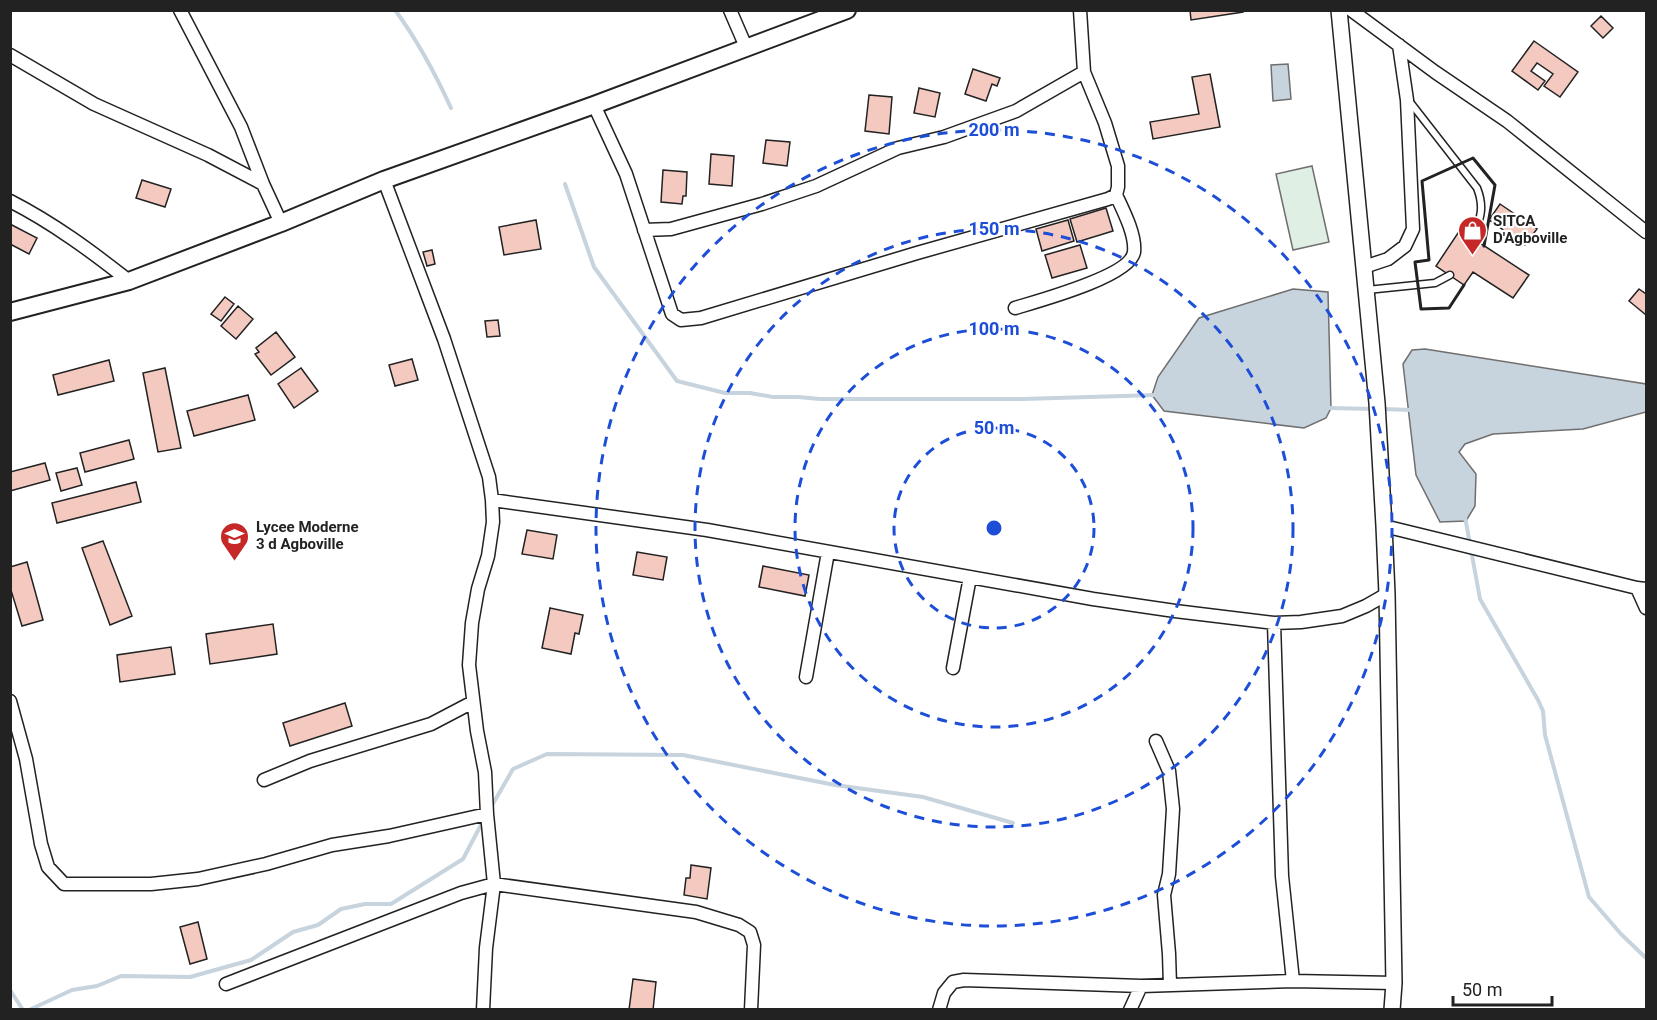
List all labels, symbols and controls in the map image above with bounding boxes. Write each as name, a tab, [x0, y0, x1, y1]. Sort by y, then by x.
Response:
text: 200 m	[968, 119, 1020, 140]
place label: SITCA D'Agboville	[1493, 212, 1567, 247]
shop icon: SITCA D'Agboville	[1456, 214, 1488, 256]
text: 150 m	[968, 218, 1020, 239]
text: 100 m	[968, 318, 1020, 339]
text: 50 m	[974, 417, 1014, 438]
place label: Lycee Moderne 3 d Agboville	[256, 518, 359, 553]
centre of rings	[984, 518, 1004, 538]
school or university icon: Lycee Moderne 3 d Agboville	[219, 520, 251, 562]
scale bar	[1453, 969, 1552, 1007]
text: 50 m	[1462, 979, 1502, 1000]

